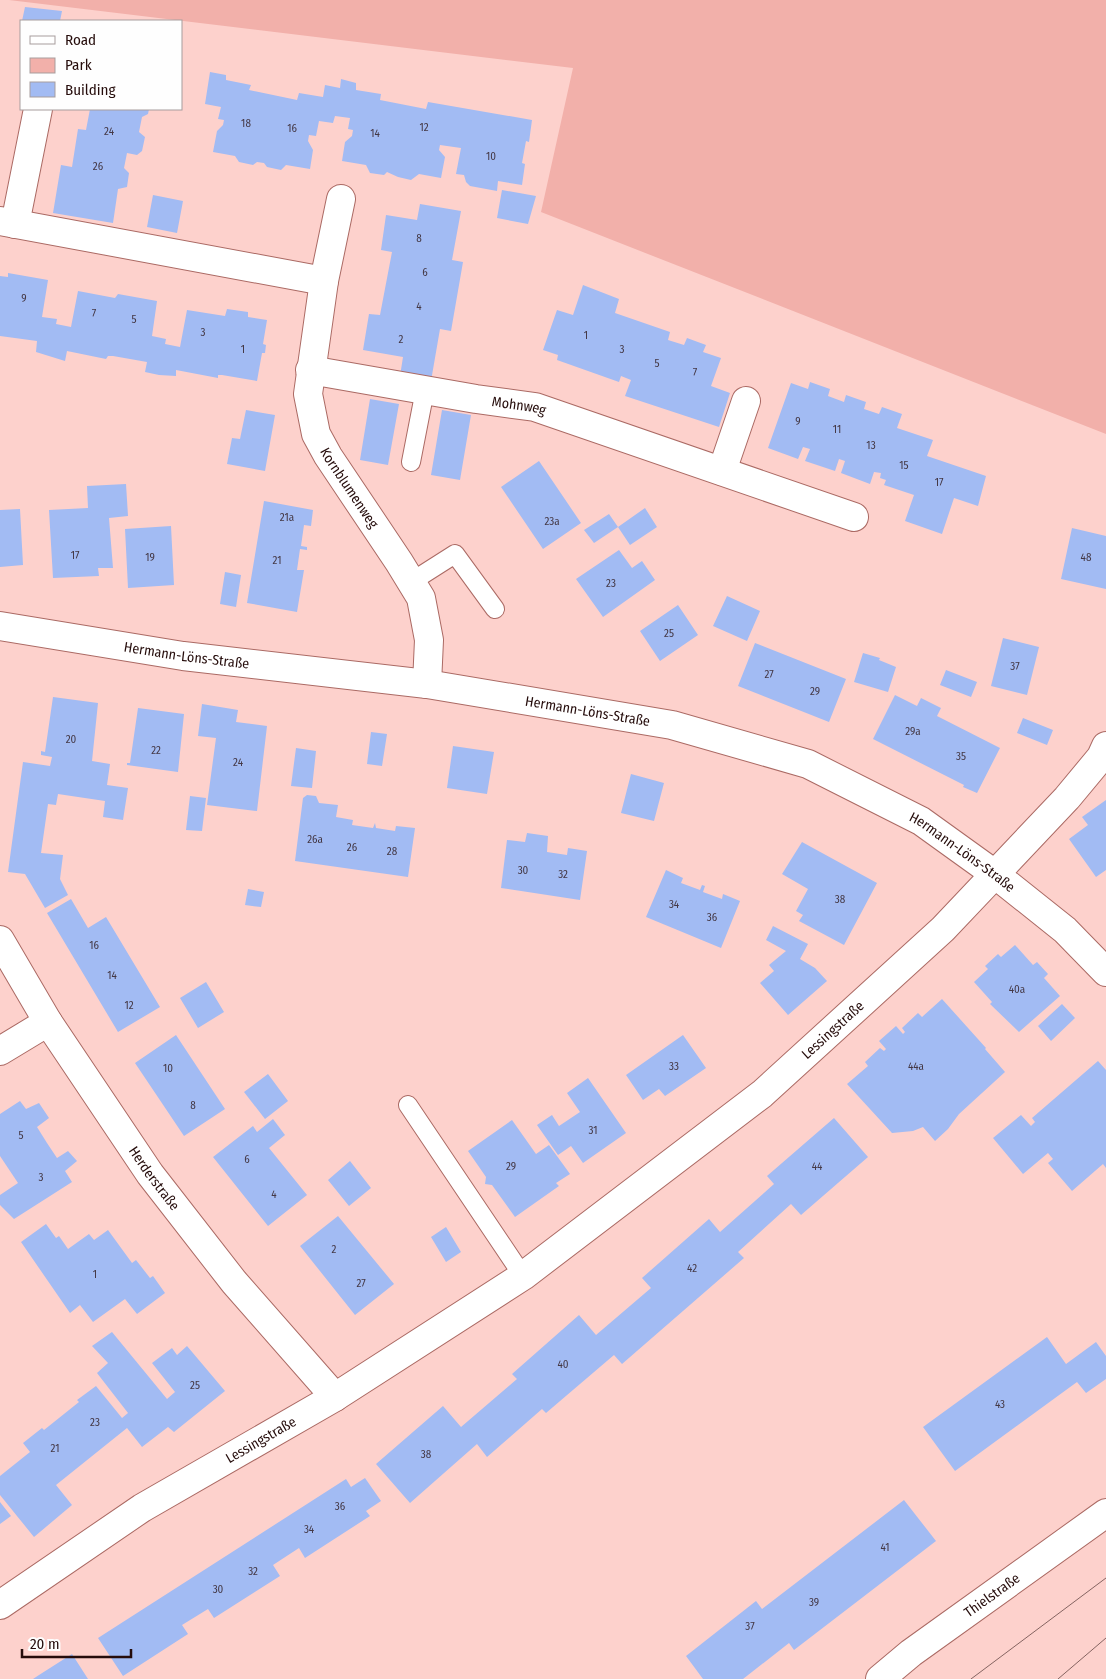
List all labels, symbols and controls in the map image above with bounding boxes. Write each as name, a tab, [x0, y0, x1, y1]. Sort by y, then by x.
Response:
legend	[20, 20, 182, 110]
text: Road	[65, 31, 96, 49]
text: Park	[65, 56, 92, 74]
text: Building	[65, 81, 116, 99]
house number: 18	[241, 117, 251, 130]
house number: 12	[419, 121, 429, 134]
house number: 16	[287, 122, 297, 135]
house number: 24	[104, 125, 115, 138]
house number: 14	[370, 127, 380, 140]
house number: 10	[486, 150, 496, 163]
house number: 26	[93, 160, 104, 173]
house number: 8	[416, 232, 422, 245]
house number: 6	[422, 266, 428, 279]
house number: 9	[21, 292, 27, 305]
house number: 4	[416, 300, 422, 313]
house number: 7	[92, 307, 97, 320]
house number: 5	[131, 313, 137, 326]
house number: 3	[201, 326, 206, 339]
house number: 1	[584, 329, 588, 342]
house number: 2	[399, 333, 404, 346]
house number: 1	[241, 343, 245, 356]
house number: 3	[620, 343, 625, 356]
house number: 5	[654, 357, 660, 370]
house number: 7	[693, 366, 698, 379]
street label: Mohnweg	[491, 393, 549, 419]
house number: 9	[795, 415, 801, 428]
house number: 11	[833, 423, 841, 436]
house number: 13	[866, 439, 876, 452]
street label: Kornblumenweg	[317, 445, 383, 532]
house number: 15	[899, 459, 909, 472]
house number: 17	[935, 476, 944, 489]
house number: 21a	[280, 511, 294, 524]
house number: 23a	[544, 515, 560, 528]
house number: 17	[71, 549, 80, 562]
house number: 19	[145, 551, 155, 564]
house number: 48	[1081, 551, 1092, 564]
house number: 21	[273, 554, 281, 567]
house number: 23	[606, 577, 616, 590]
house number: 25	[664, 627, 674, 640]
street label: Hermann-Löns-Straße	[123, 638, 250, 672]
house number: 37	[1010, 660, 1020, 673]
house number: 27	[764, 668, 774, 681]
house number: 29	[810, 685, 820, 698]
street label: Hermann-Löns-Straße	[524, 692, 651, 730]
house number: 29a	[905, 725, 921, 738]
house number: 20	[66, 733, 77, 746]
house number: 22	[151, 744, 161, 757]
house number: 35	[956, 750, 966, 763]
house number: 24	[233, 756, 244, 769]
street label: Hermann-Löns-Straße	[907, 808, 1019, 896]
house number: 26a	[307, 833, 323, 846]
house number: 26	[347, 841, 358, 854]
house number: 28	[387, 845, 398, 858]
house number: 30	[518, 864, 529, 877]
house number: 32	[558, 868, 568, 881]
house number: 38	[835, 893, 846, 906]
house number: 34	[669, 898, 680, 911]
house number: 36	[707, 911, 718, 924]
house number: 16	[89, 939, 99, 952]
house number: 14	[107, 969, 117, 982]
house number: 40a	[1009, 983, 1025, 996]
street label: Lessingstraße	[798, 997, 867, 1062]
house number: 12	[124, 999, 134, 1012]
house number: 33	[669, 1060, 679, 1073]
house number: 44a	[908, 1060, 924, 1073]
house number: 10	[163, 1062, 173, 1075]
house number: 8	[190, 1099, 196, 1112]
house number: 31	[589, 1124, 598, 1137]
house number: 5	[18, 1129, 24, 1142]
street label: Herderstraße	[125, 1143, 184, 1214]
house number: 6	[244, 1153, 250, 1166]
house number: 29	[506, 1160, 516, 1173]
house number: 44	[812, 1160, 823, 1173]
house number: 3	[39, 1171, 44, 1184]
house number: 4	[271, 1188, 277, 1201]
house number: 2	[332, 1243, 337, 1256]
house number: 42	[687, 1262, 697, 1275]
house number: 1	[93, 1268, 97, 1281]
house number: 27	[356, 1277, 366, 1290]
house number: 40	[557, 1358, 569, 1371]
house number: 25	[190, 1379, 200, 1392]
house number: 43	[995, 1398, 1005, 1411]
street label: Lessingstraße	[223, 1413, 299, 1467]
house number: 23	[90, 1416, 100, 1429]
house number: 21	[51, 1442, 59, 1455]
house number: 38	[421, 1448, 432, 1461]
house number: 36	[335, 1500, 346, 1513]
house number: 34	[304, 1523, 315, 1536]
house number: 41	[880, 1541, 890, 1554]
house number: 32	[248, 1565, 258, 1578]
street label: Thielstraße	[961, 1569, 1023, 1621]
house number: 30	[213, 1583, 224, 1596]
house number: 39	[809, 1596, 819, 1609]
house number: 37	[745, 1620, 755, 1633]
scale bar	[22, 1626, 131, 1658]
text: 20 m	[30, 1635, 60, 1653]

